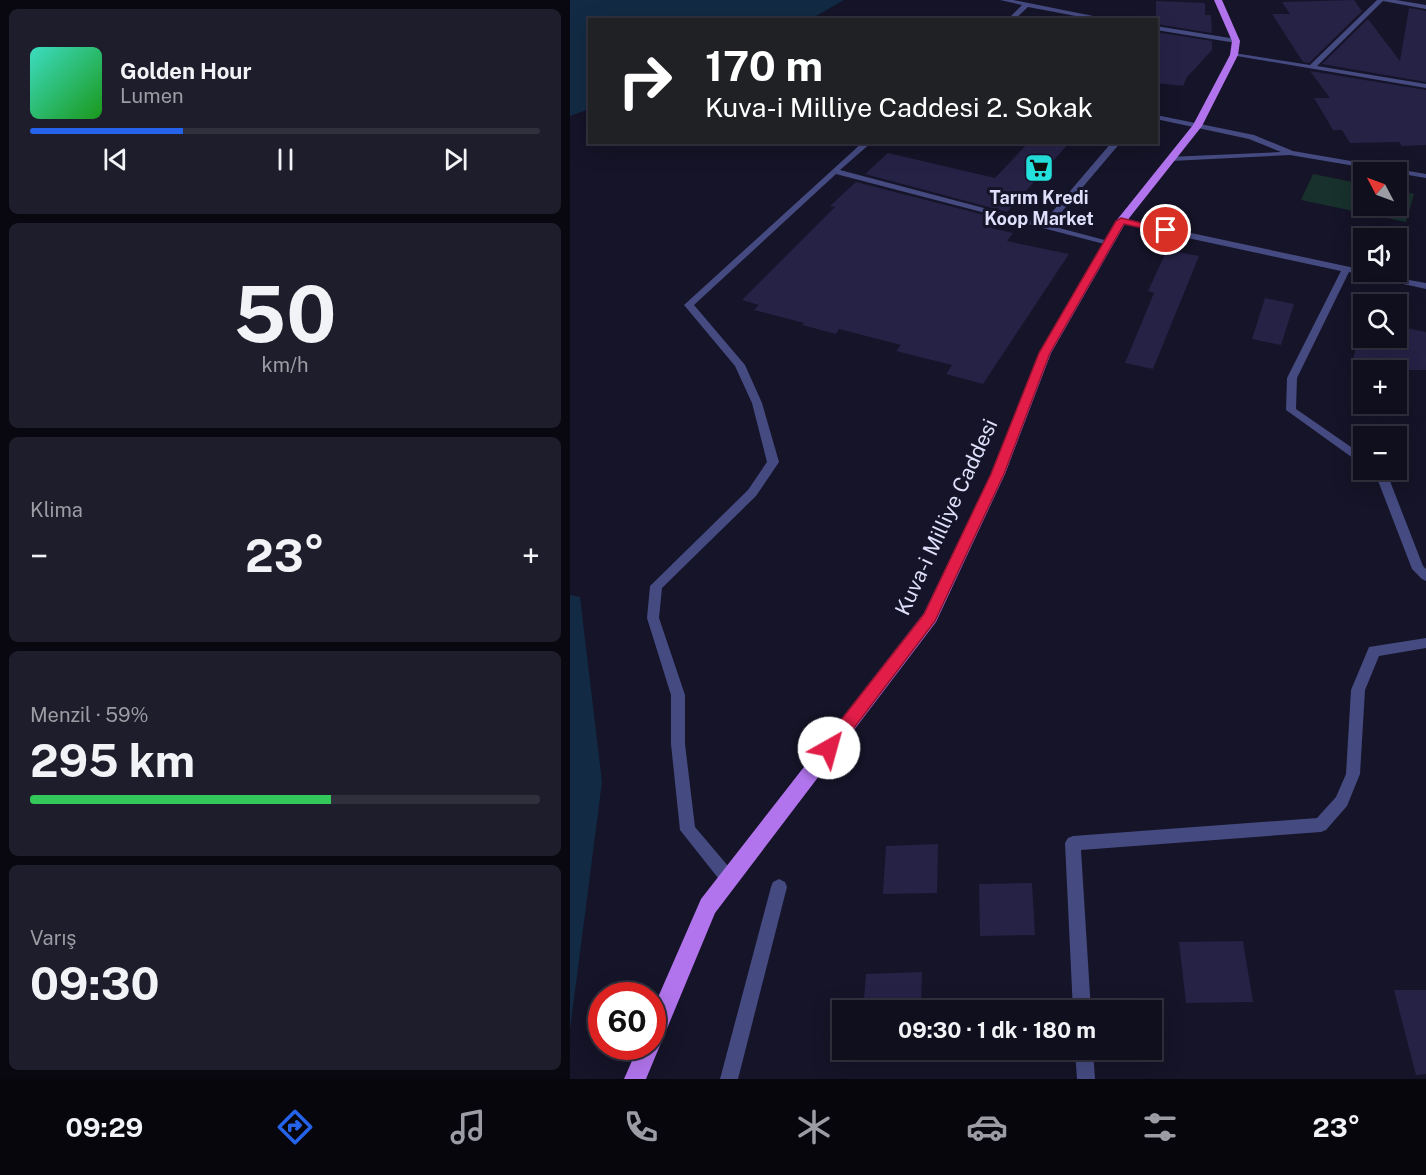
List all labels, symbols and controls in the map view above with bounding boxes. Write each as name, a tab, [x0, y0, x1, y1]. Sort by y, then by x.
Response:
text: 170 m	[705, 41, 823, 90]
icon: right	[606, 42, 684, 120]
text: Golden Hour	[120, 58, 251, 84]
text: Lumen	[120, 84, 184, 108]
text: Kuva-i Milliye Caddesi 2. Sokak	[705, 91, 1093, 123]
icon: previous	[99, 143, 132, 176]
icon: pause	[269, 143, 302, 176]
icon: next	[439, 143, 472, 176]
supermarket icon: Tarım Kredi Koop Market	[1023, 152, 1055, 184]
north arrow	[1353, 162, 1407, 216]
map controls	[1353, 162, 1407, 480]
place label: Tarım Kredi Koop Market	[984, 187, 1094, 229]
pin	[1140, 204, 1191, 255]
icon: arrive	[1149, 213, 1182, 246]
button: sound	[1353, 228, 1407, 282]
text: 50	[234, 268, 336, 360]
button: search	[1353, 294, 1407, 348]
text: km/h	[261, 353, 309, 377]
button: +	[1353, 360, 1407, 414]
street label: Kuva-i Milliye Caddesi	[890, 415, 1002, 619]
button: −	[1353, 426, 1407, 480]
text: Klima	[30, 498, 83, 522]
text: 23°	[245, 529, 325, 582]
text: −	[30, 537, 48, 575]
text: +	[522, 537, 540, 575]
text: Menzil · 59%	[30, 703, 149, 727]
position arrow	[797, 716, 861, 780]
text: 295 km	[30, 734, 195, 787]
text: Varış	[30, 926, 76, 950]
text: 09:30	[30, 957, 159, 1010]
speed limit sign: 60	[588, 982, 666, 1060]
text: 09:30 · 1 dk · 180 m	[898, 1017, 1096, 1043]
icon: directions	[274, 1106, 316, 1148]
icon: music	[447, 1106, 489, 1148]
icon: phone	[620, 1106, 662, 1148]
icon: climate	[793, 1106, 835, 1148]
icon: car	[966, 1106, 1008, 1148]
icon: filters	[1139, 1106, 1181, 1148]
text: 09:29	[66, 1111, 143, 1143]
text: 23°	[1312, 1111, 1360, 1143]

